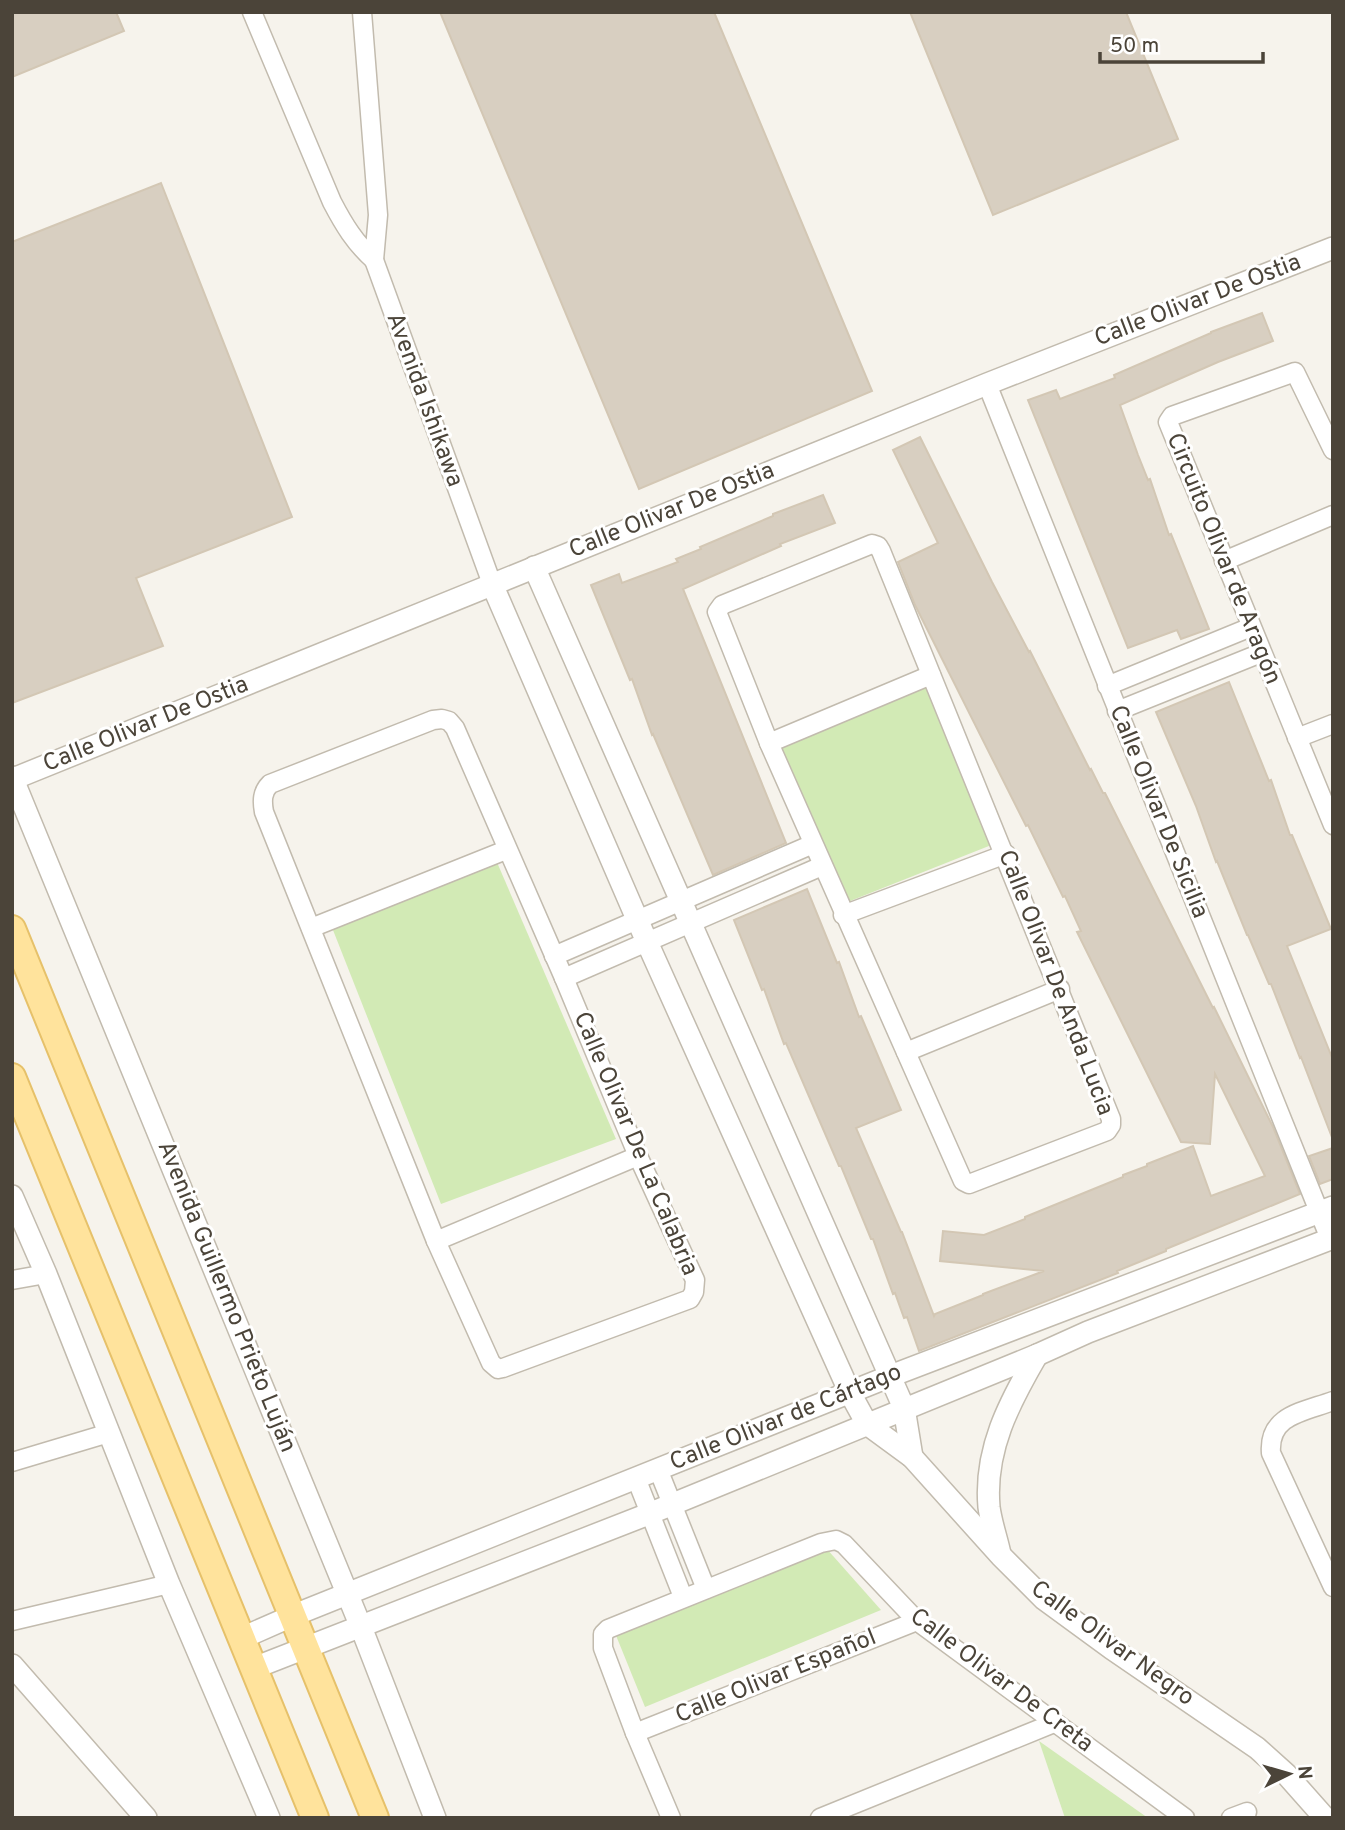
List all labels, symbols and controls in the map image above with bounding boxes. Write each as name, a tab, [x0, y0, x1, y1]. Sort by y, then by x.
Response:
scale bar	[1100, 21, 1263, 65]
text: 50 m	[1110, 33, 1159, 60]
street label: Calle Olivar De Ostia	[1090, 248, 1306, 354]
street label: Avenida Ishikawa	[379, 309, 469, 491]
street label: Circuito Olivar de Aragón	[1159, 429, 1287, 689]
street label: Calle Olivar De Ostia	[565, 456, 779, 566]
street label: Calle Olivar De Ostia	[39, 670, 253, 780]
street label: Calle Olivar De Sicilia	[1102, 701, 1214, 923]
street label: Calle Olivar De Anda Lucia	[990, 846, 1120, 1120]
street label: Calle Olivar De La Calabria	[566, 1008, 704, 1280]
street label: Avenida Guillermo Prieto Luján	[150, 1137, 302, 1457]
street label: Calle Olivar de Cártago	[666, 1358, 906, 1478]
street label: Calle Olivar Negro	[1024, 1575, 1200, 1713]
street label: Calle Olivar De Creta	[903, 1602, 1099, 1760]
street label: Calle Olivar Español	[671, 1623, 881, 1731]
north arrow	[1254, 1739, 1324, 1809]
text: N	[1291, 1765, 1316, 1781]

